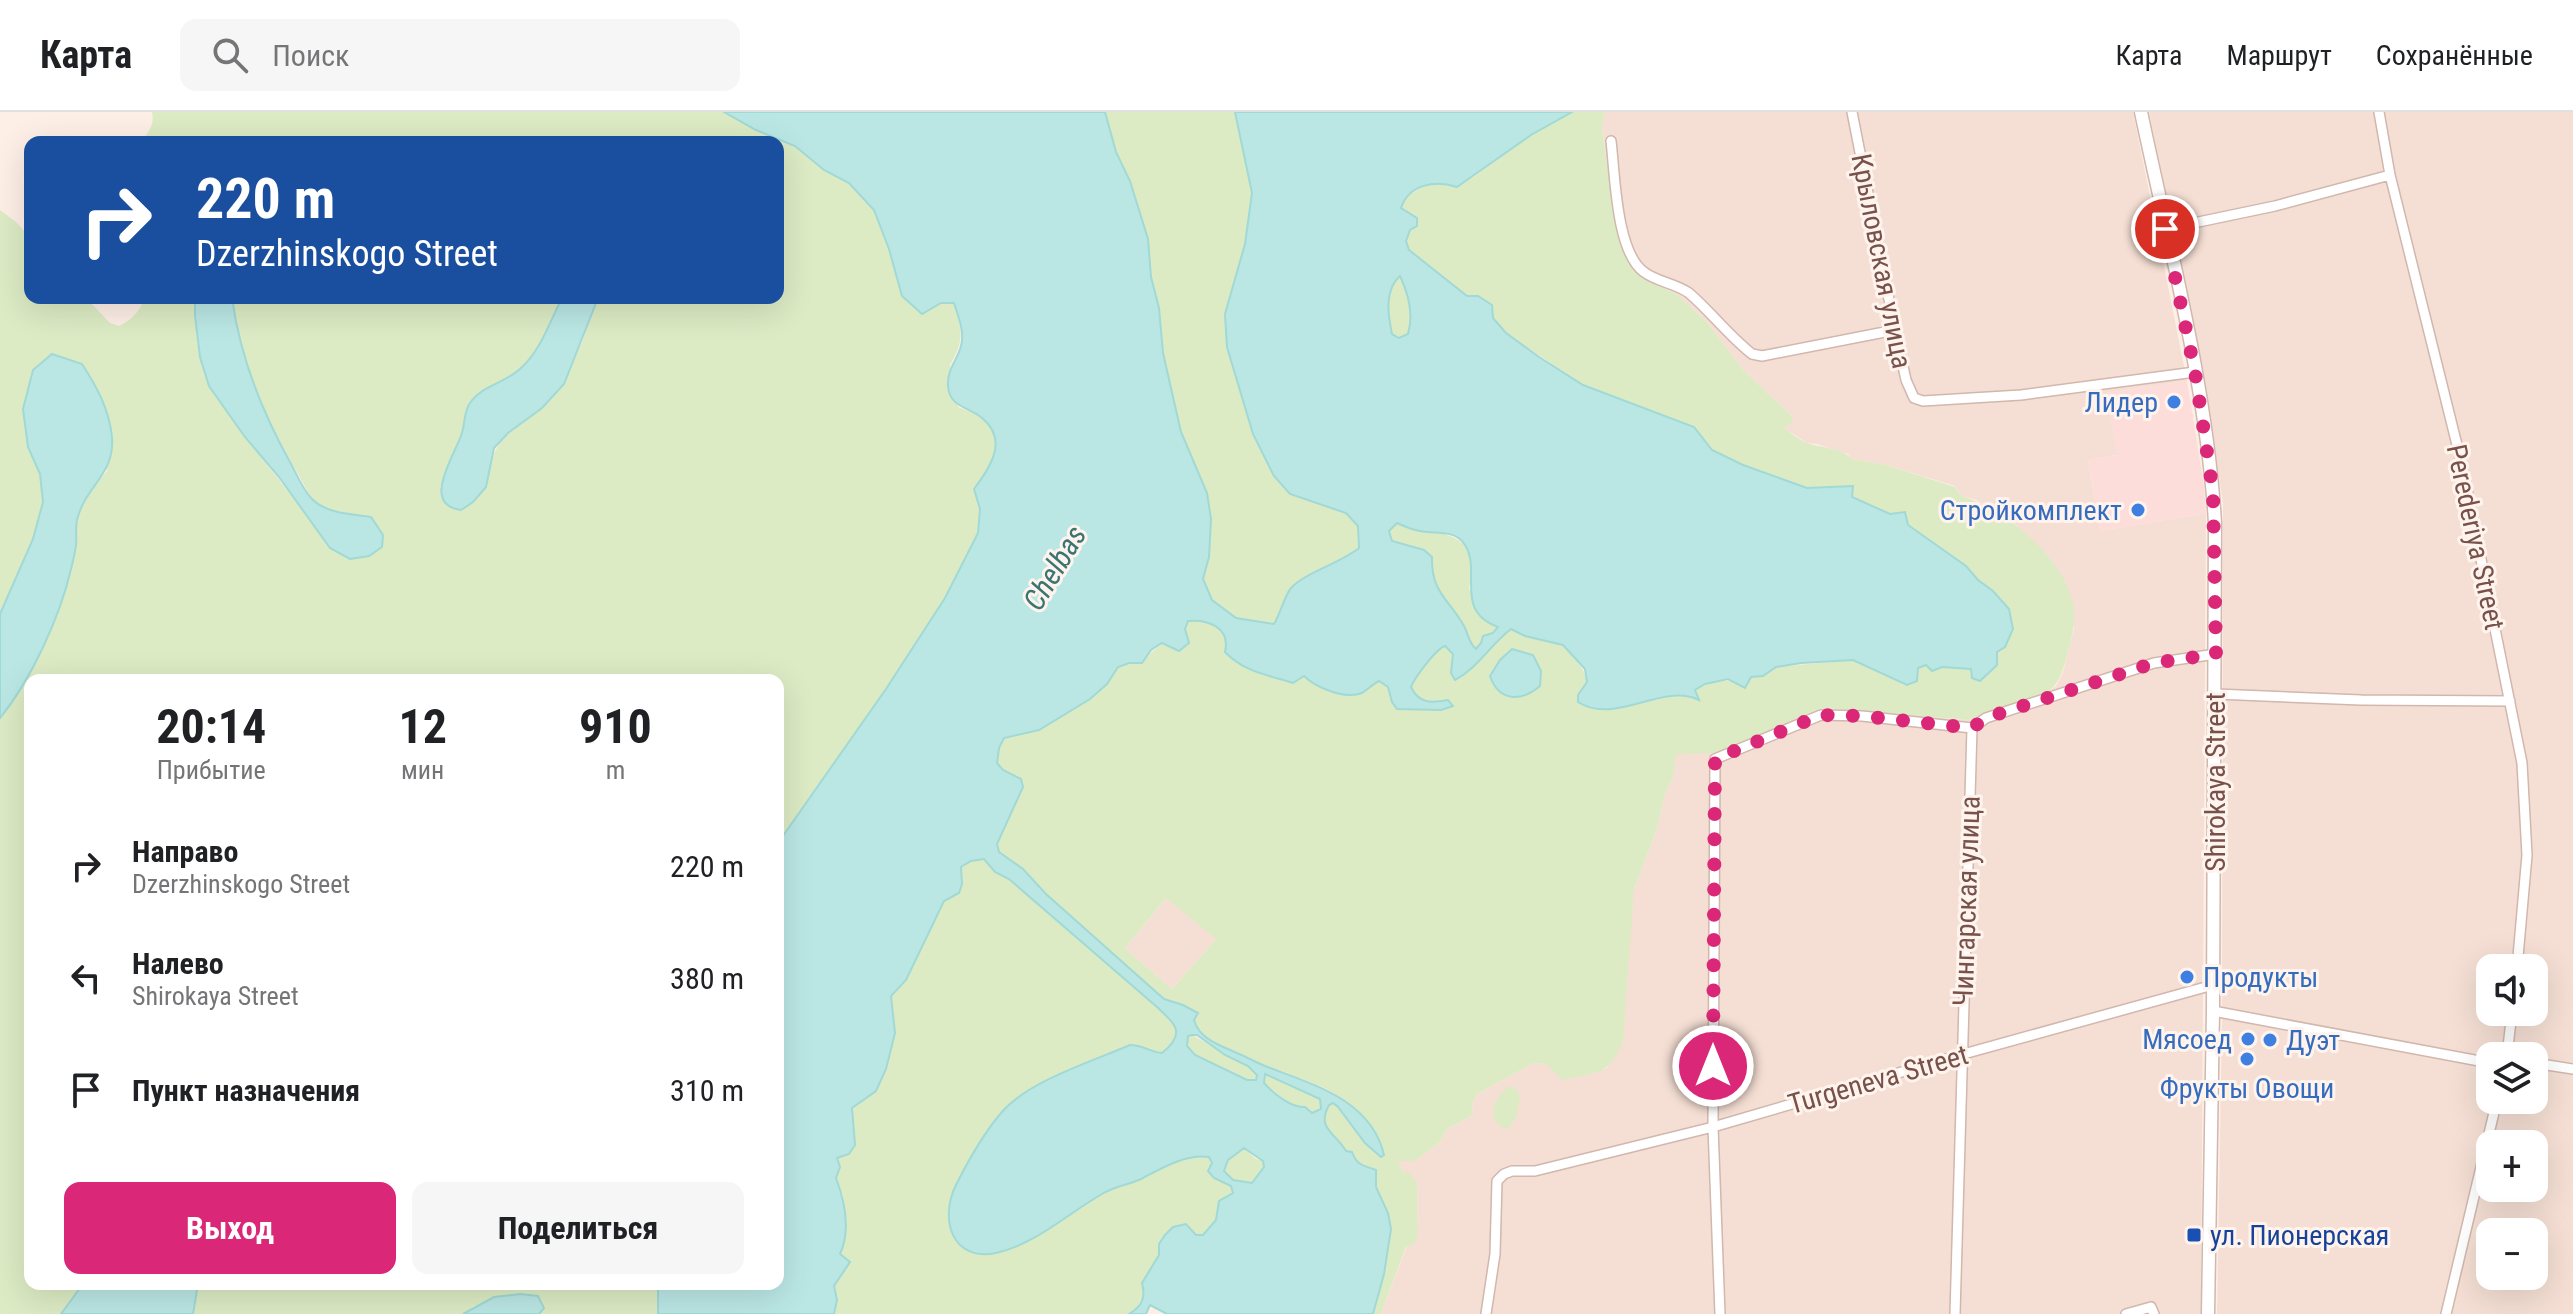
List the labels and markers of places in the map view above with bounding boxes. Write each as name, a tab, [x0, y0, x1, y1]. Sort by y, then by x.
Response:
pin	[2131, 195, 2199, 263]
place label: Лидер	[2085, 386, 2158, 419]
marker: Лидер	[2165, 393, 2183, 411]
place label: Стройкомплект	[1940, 494, 2122, 527]
marker: Стройкомплект	[2129, 501, 2147, 519]
place label: Продукты	[2203, 961, 2318, 994]
marker: Продукты	[2178, 968, 2196, 986]
place label: Мясоед	[2142, 1023, 2232, 1056]
place label: Дуэт	[2286, 1024, 2340, 1057]
marker: Мясоед	[2239, 1030, 2257, 1048]
marker: Дуэт	[2261, 1031, 2279, 1049]
marker: Фрукты Овощи	[2238, 1050, 2256, 1068]
place label: Фрукты Овощи	[2160, 1072, 2334, 1105]
place label: ул. Пионерская	[2210, 1219, 2389, 1252]
marker: ул. Пионерская	[2185, 1226, 2203, 1244]

